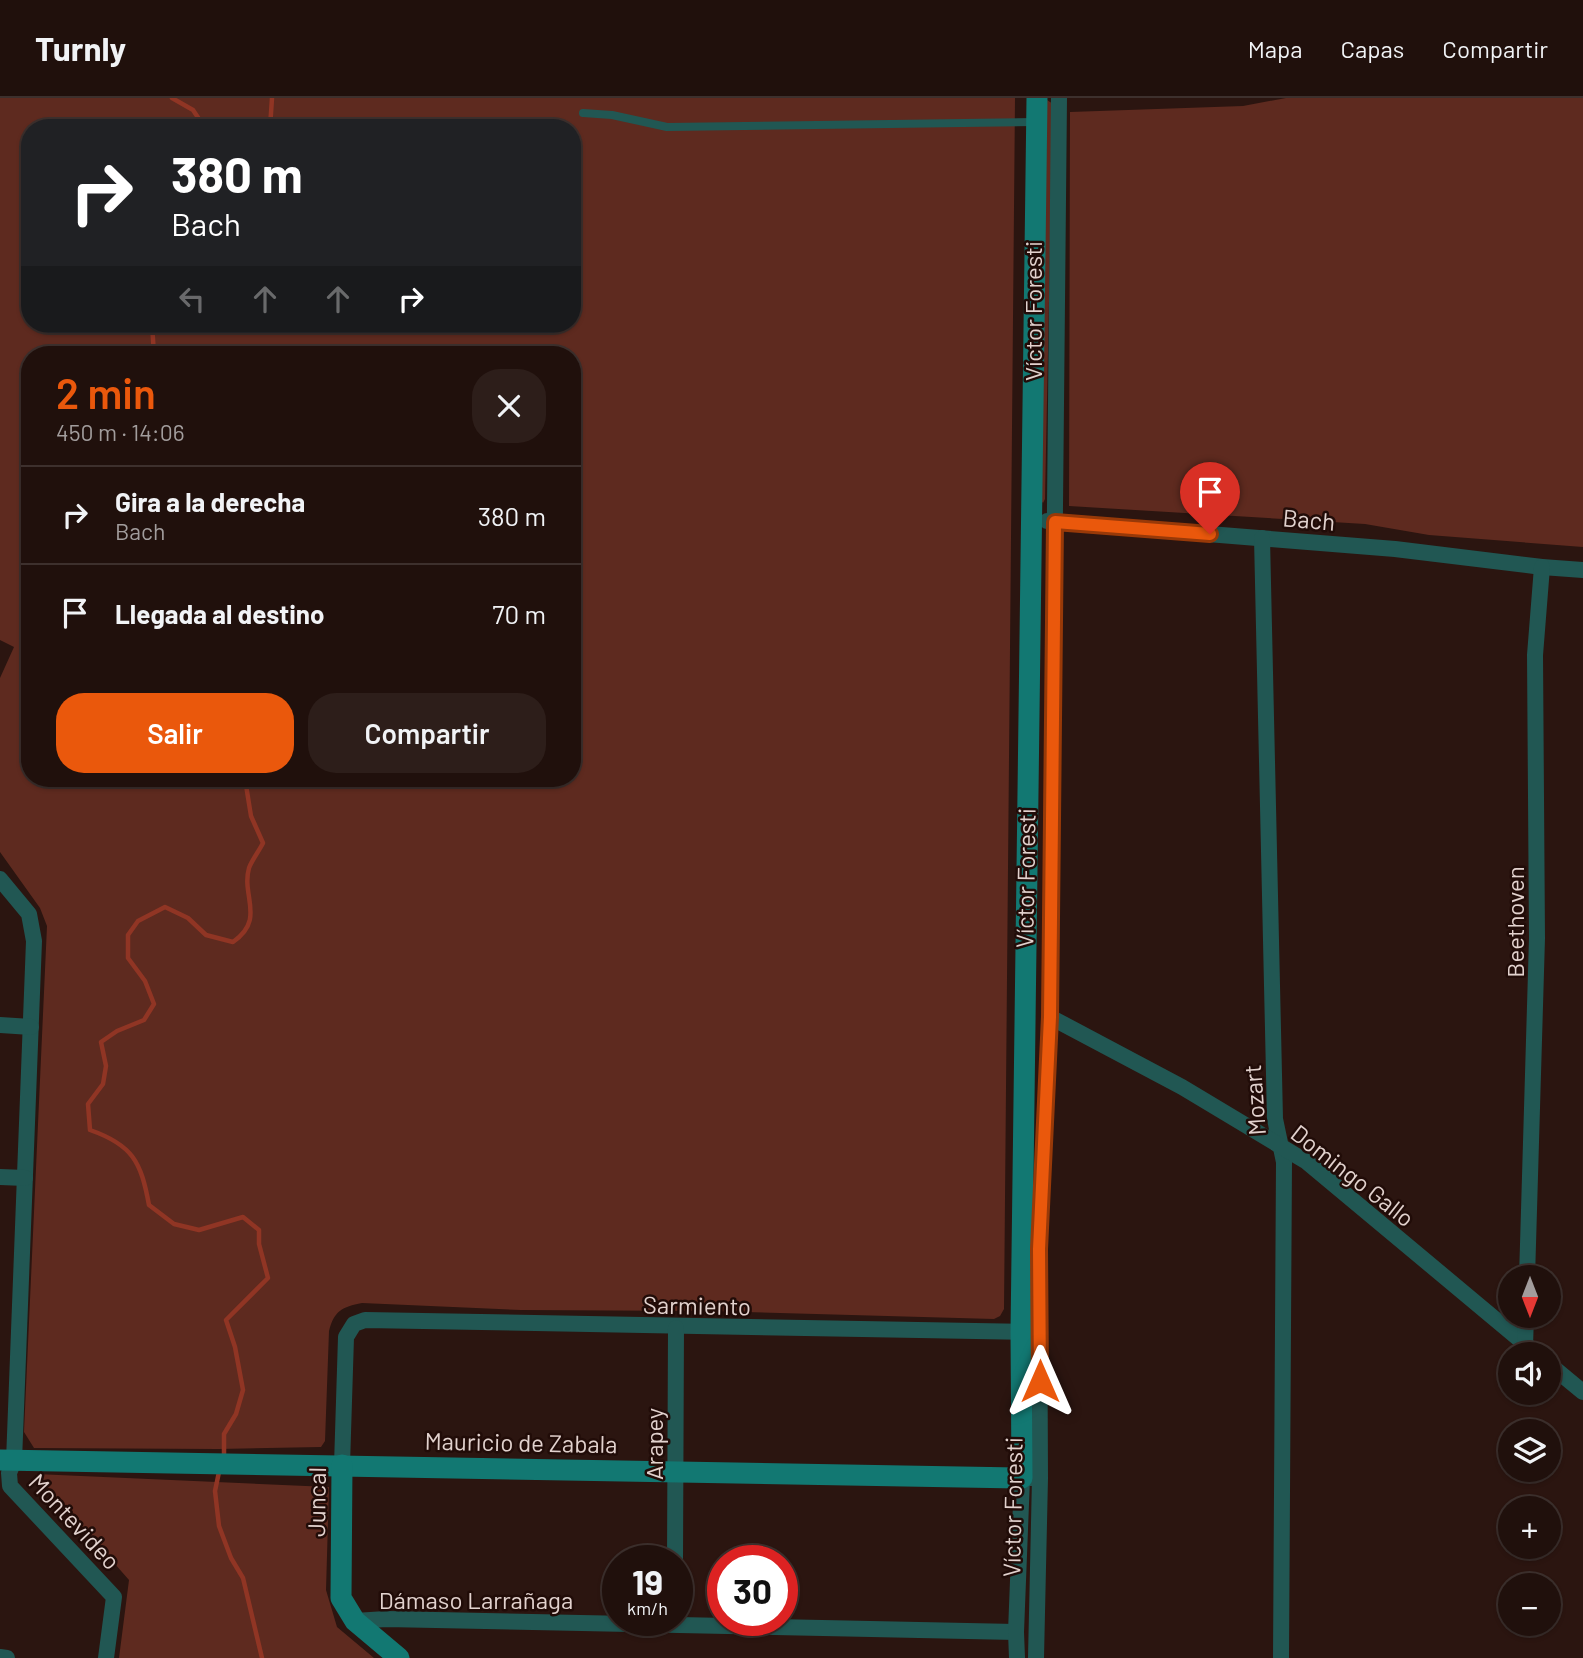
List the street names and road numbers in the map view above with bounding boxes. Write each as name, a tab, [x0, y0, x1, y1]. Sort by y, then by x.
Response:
street label: Víctor Foresti	[1018, 241, 1047, 381]
street label: Bach	[1282, 502, 1336, 536]
street label: Víctor Foresti	[1009, 808, 1041, 948]
street label: Beethoven	[1500, 866, 1529, 978]
street label: Mozart	[1237, 1064, 1271, 1136]
street label: Domingo Gallo	[1286, 1118, 1420, 1232]
street label: Sarmiento	[643, 1290, 751, 1320]
street label: Arapey	[639, 1408, 668, 1480]
street label: Mauricio de Zabala	[424, 1426, 618, 1458]
street label: Víctor Foresti	[996, 1437, 1028, 1577]
street label: Montevideo	[23, 1467, 127, 1575]
street label: Juncal	[301, 1467, 331, 1537]
street label: Dámaso Larrañaga	[379, 1585, 573, 1614]

